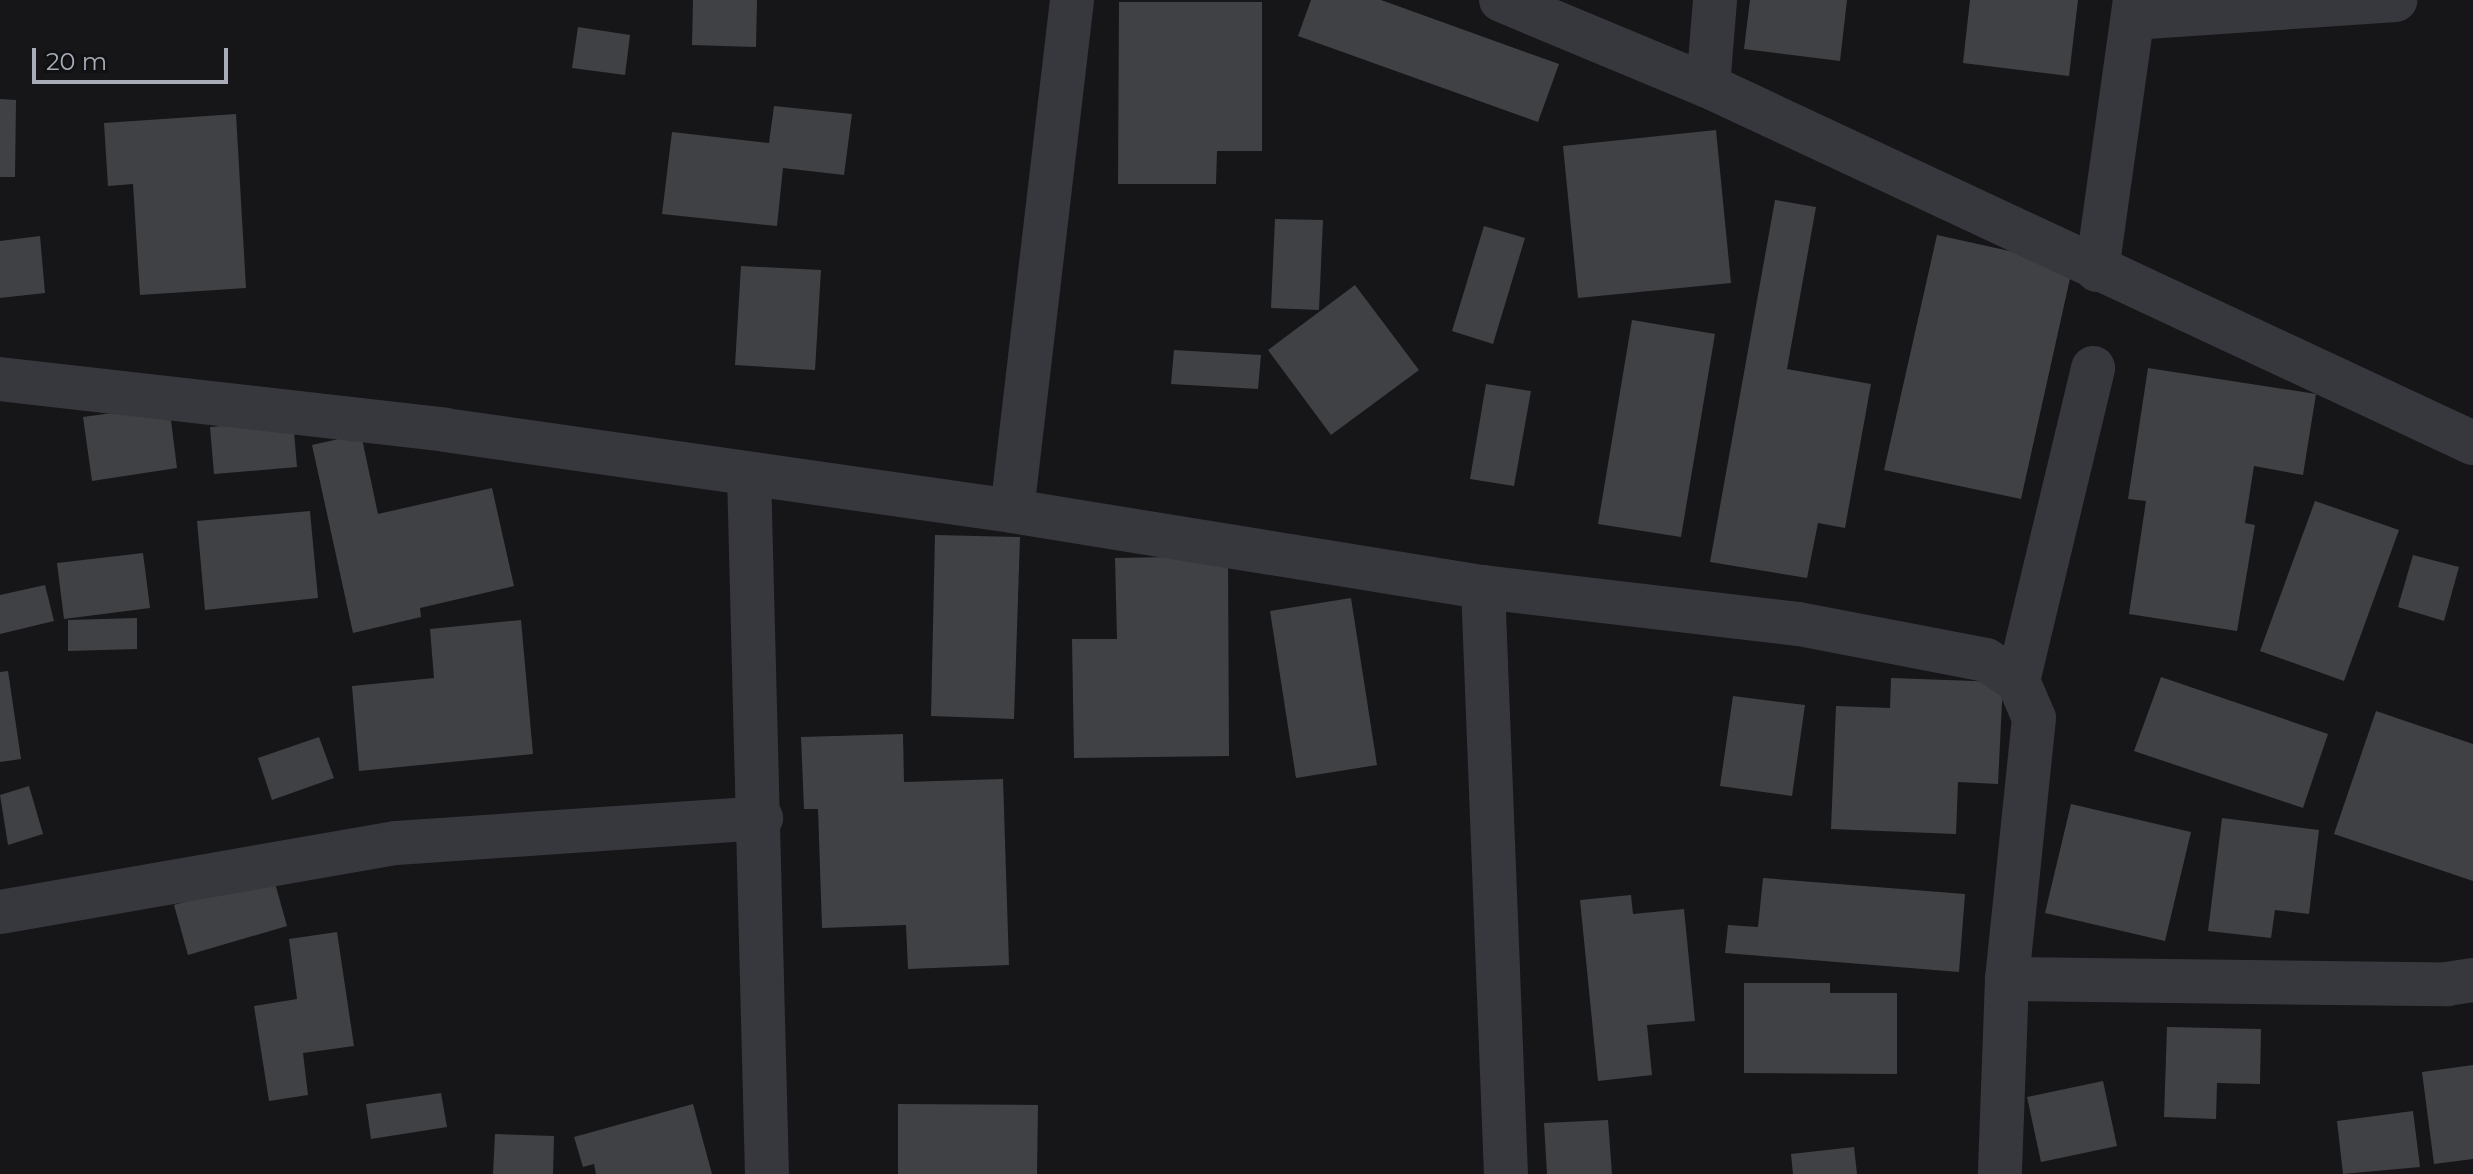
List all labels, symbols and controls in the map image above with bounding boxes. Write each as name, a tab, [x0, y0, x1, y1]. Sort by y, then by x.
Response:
scale bar	[36, 32, 232, 82]
text: 20 m	[46, 47, 107, 76]

